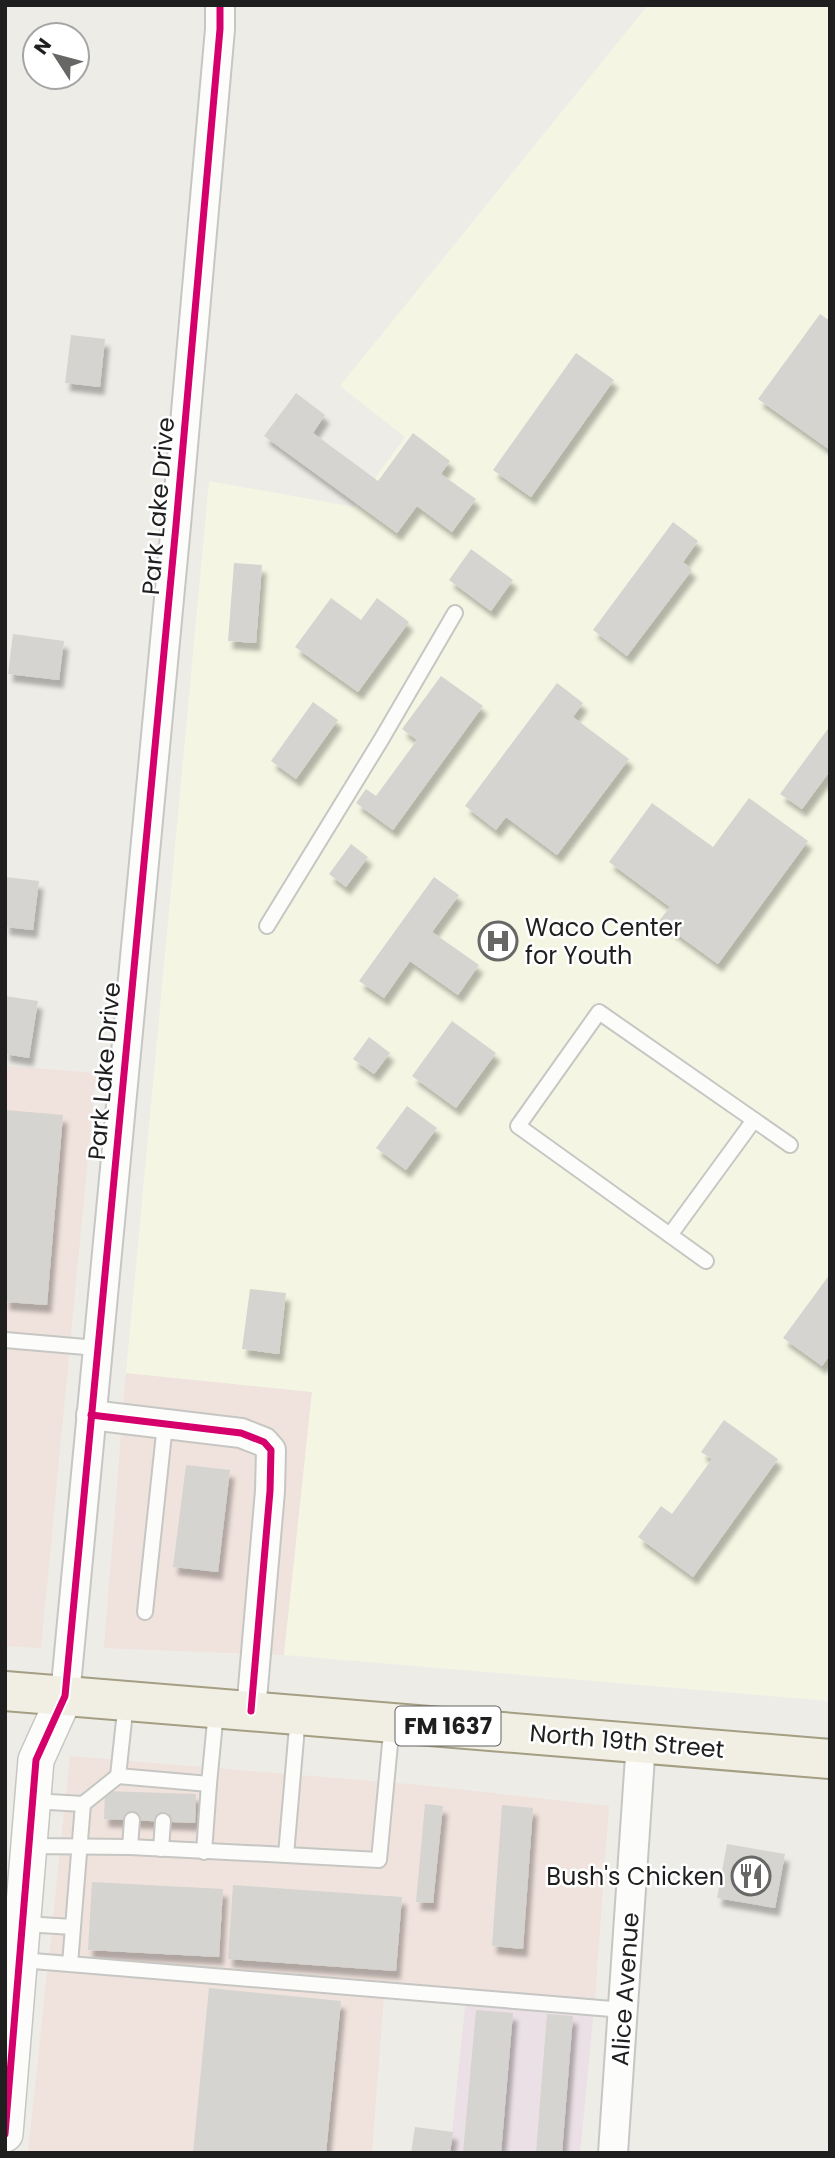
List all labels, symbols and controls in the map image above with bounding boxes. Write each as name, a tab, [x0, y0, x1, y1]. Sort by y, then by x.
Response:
north arrow	[21, 21, 91, 91]
text: N	[28, 33, 58, 60]
street label: Park Lake Drive	[134, 416, 182, 596]
place label: Waco Center for Youth	[525, 911, 682, 972]
hospital icon: Waco Center for Youth	[477, 920, 519, 962]
street label: Park Lake Drive	[80, 981, 128, 1161]
road number: FM 1637	[396, 1707, 500, 1746]
street label: North 19th Street	[528, 1716, 726, 1766]
restaurant icon: Bush's Chicken	[730, 1855, 772, 1897]
place label: Bush's Chicken	[546, 1860, 724, 1893]
street label: Alice Avenue	[603, 1911, 647, 2067]

